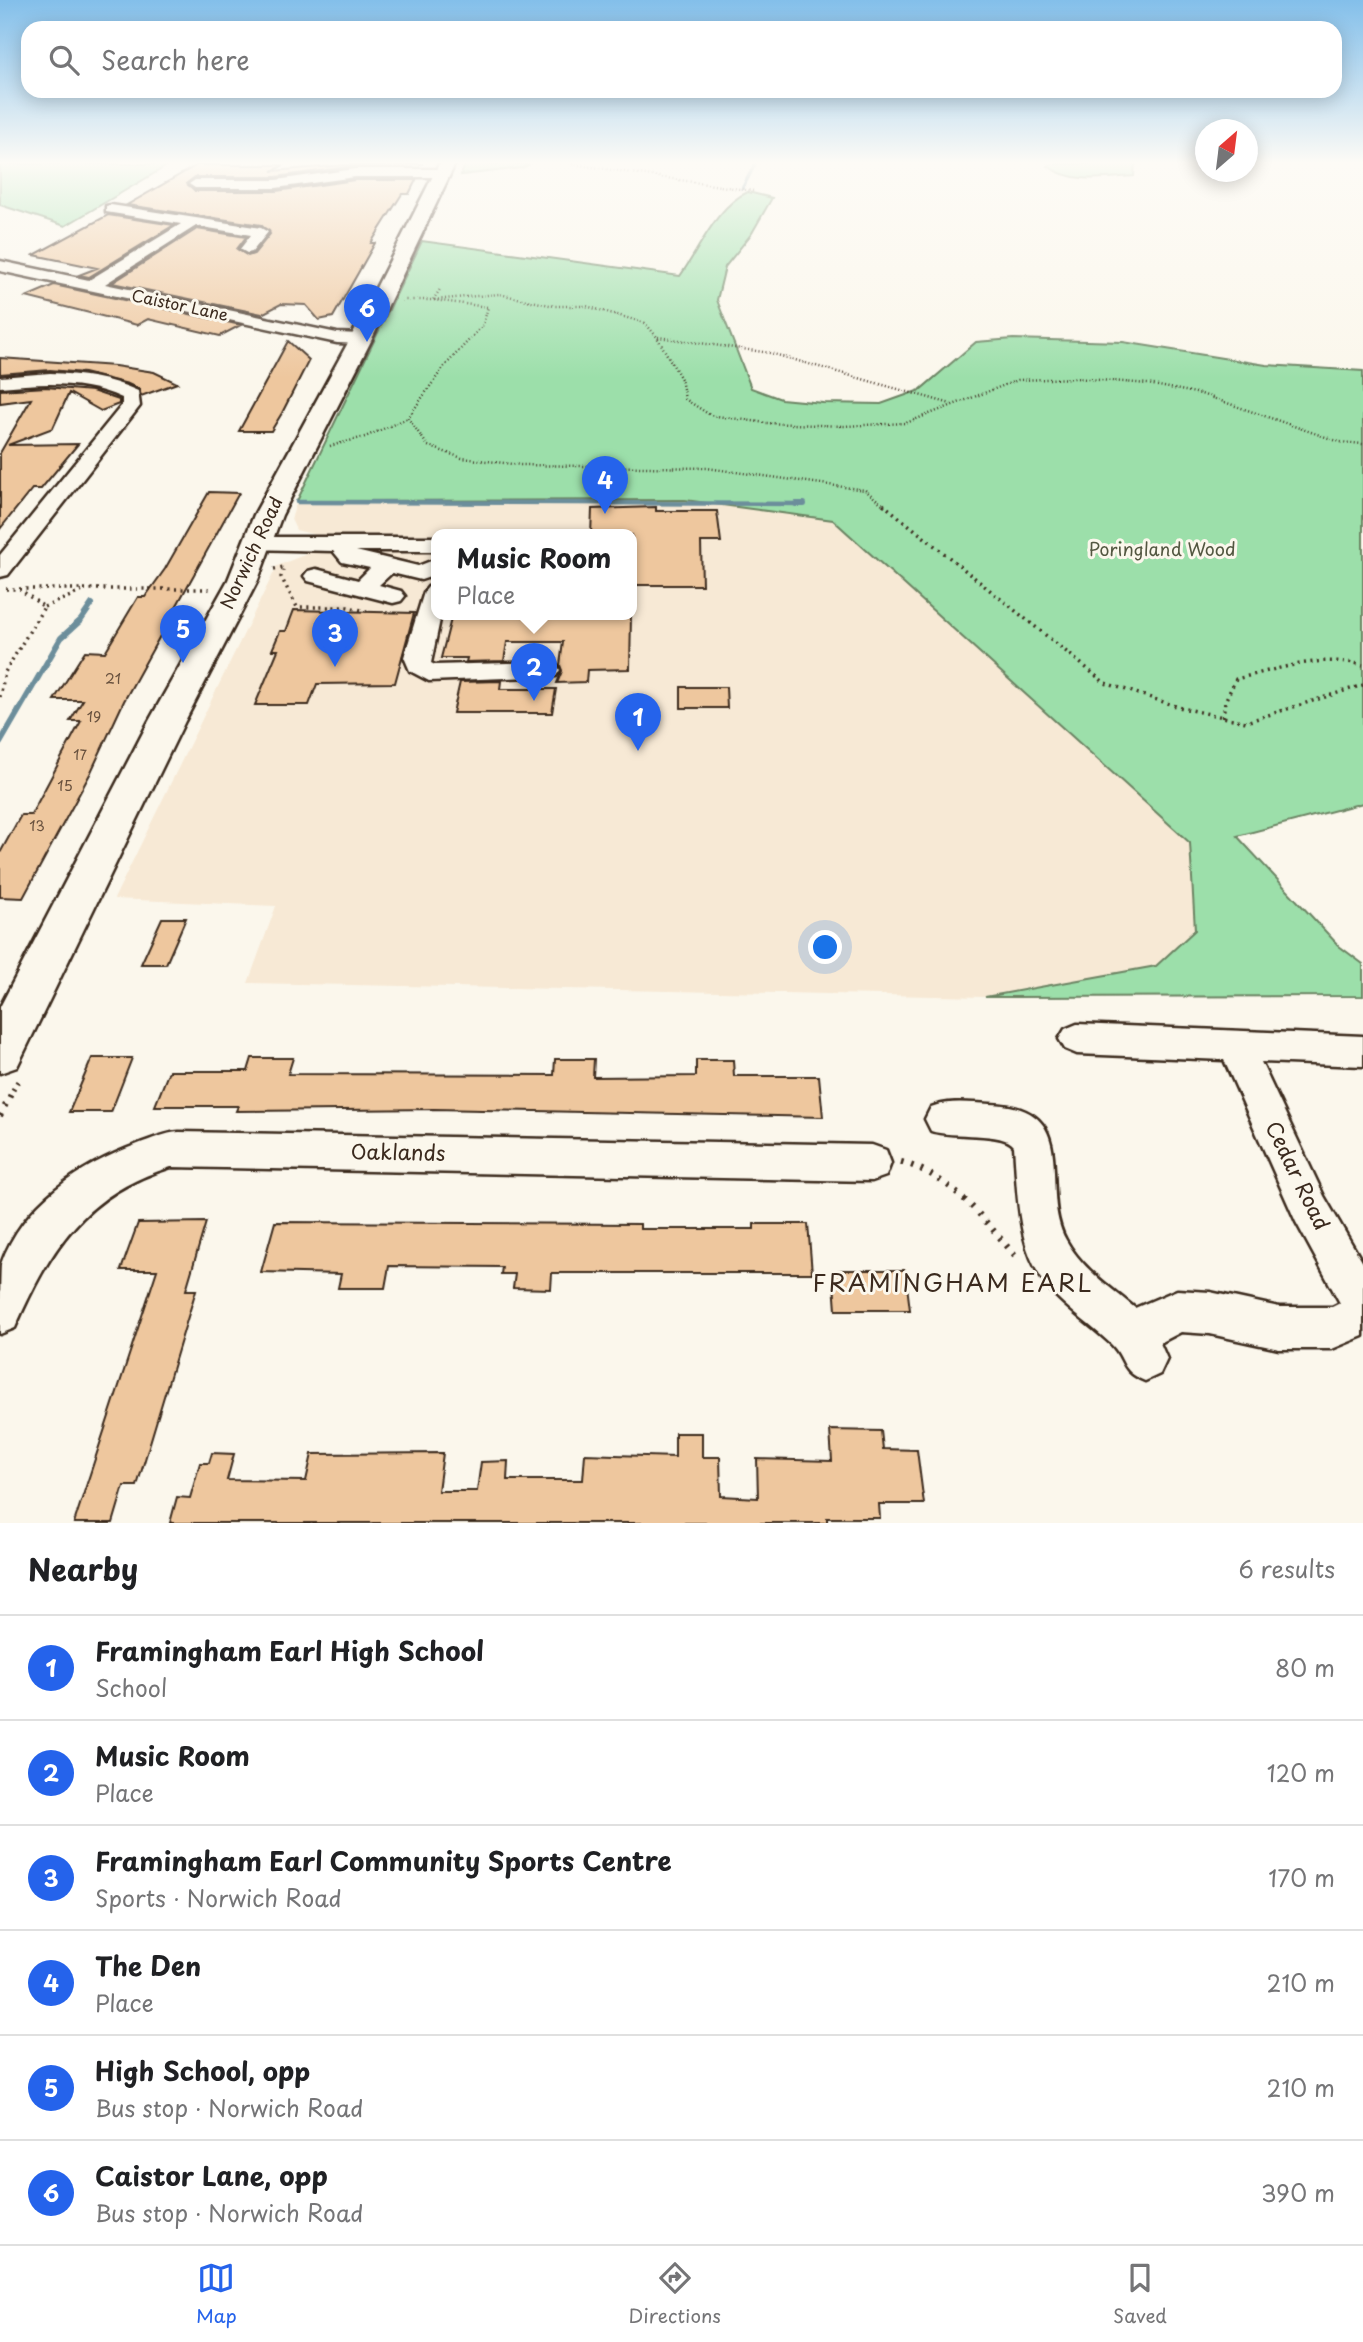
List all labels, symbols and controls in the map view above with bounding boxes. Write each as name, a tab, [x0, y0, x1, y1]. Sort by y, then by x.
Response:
search box	[21, 21, 1342, 98]
text: Search here	[101, 40, 250, 79]
icon: search	[45, 41, 83, 79]
north arrow	[1195, 119, 1258, 182]
street label: Caistor Lane	[130, 282, 231, 326]
pin: 6	[344, 284, 390, 342]
pin: 4	[582, 456, 628, 514]
street label: Norwich Road	[213, 492, 289, 613]
popup	[431, 529, 637, 620]
park label: Poringland Wood	[1088, 535, 1236, 562]
text: Music Room	[457, 538, 611, 577]
text: Place	[457, 577, 515, 612]
pin: 5	[160, 605, 206, 663]
pin: 3	[312, 609, 358, 667]
pin: 2	[511, 643, 557, 701]
house number: 21	[105, 668, 121, 689]
pin: 1	[615, 693, 661, 751]
house number: 19	[87, 706, 101, 727]
house number: 17	[73, 744, 87, 765]
house number: 15	[57, 775, 73, 796]
house number: 13	[29, 815, 45, 836]
your location	[808, 930, 842, 964]
street label: Cedar Road	[1259, 1115, 1339, 1235]
street label: Oaklands	[350, 1134, 446, 1168]
district label: FRAMINGHAM EARL	[813, 1264, 1093, 1300]
text: Nearby	[28, 1546, 138, 1591]
text: 6 results	[1239, 1551, 1335, 1586]
text: Framingham Earl High School	[95, 1631, 484, 1670]
text: 1	[46, 1650, 57, 1685]
text: 80 m	[1275, 1650, 1335, 1685]
text: School	[95, 1670, 167, 1705]
text: Music Room	[95, 1736, 250, 1775]
text: 2	[43, 1755, 59, 1790]
text: 120 m	[1267, 1755, 1335, 1790]
text: Place	[95, 1775, 154, 1810]
text: Framingham Earl Community Sports Centre	[95, 1841, 672, 1880]
text: 3	[43, 1860, 59, 1895]
text: 170 m	[1268, 1860, 1335, 1895]
text: Sports · Norwich Road	[95, 1880, 342, 1915]
text: The Den	[95, 1946, 201, 1985]
text: 4	[43, 1965, 59, 2000]
text: 210 m	[1267, 1965, 1335, 2000]
text: Place	[95, 1985, 154, 2020]
text: High School, opp	[95, 2051, 310, 2090]
text: 5	[44, 2070, 58, 2105]
text: 210 m	[1267, 2070, 1335, 2105]
text: Bus stop · Norwich Road	[95, 2090, 364, 2125]
text: Caistor Lane, opp	[95, 2156, 328, 2195]
text: 6	[43, 2175, 59, 2210]
text: 390 m	[1261, 2175, 1335, 2210]
text: Bus stop · Norwich Road	[95, 2195, 364, 2230]
tab: Map	[196, 2259, 237, 2329]
tab: Directions	[629, 2259, 721, 2329]
tab: Saved	[1113, 2259, 1167, 2329]

